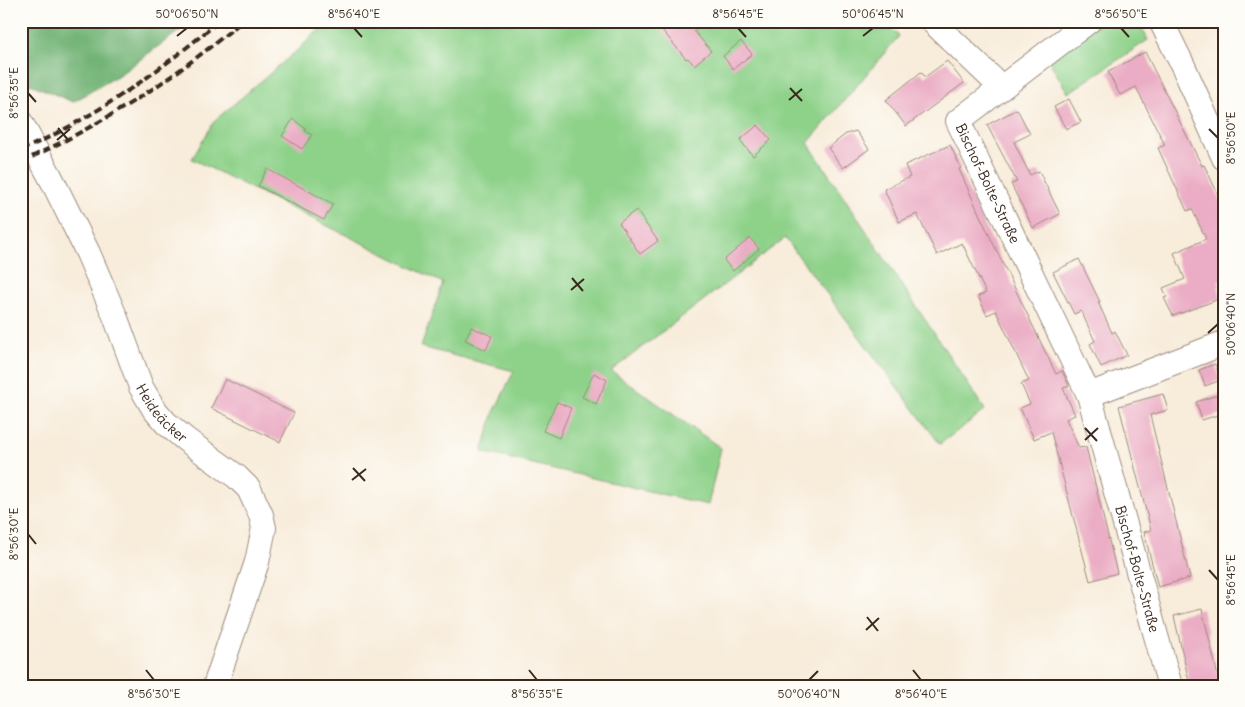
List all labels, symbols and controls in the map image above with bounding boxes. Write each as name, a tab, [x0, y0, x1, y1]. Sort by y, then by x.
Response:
text: 50°06'50"N	[155, 6, 219, 21]
text: 8°56'40"E	[328, 6, 380, 21]
text: 8°56'45"E	[712, 6, 764, 21]
text: 50°06'45"N	[842, 6, 904, 21]
text: 8°56'50"E	[1095, 6, 1147, 21]
text: 8°56'35"E	[6, 67, 21, 119]
text: 8°56'50"E	[1223, 112, 1238, 164]
street label: Bischof-Bolte-Straße	[952, 121, 1024, 246]
text: 50°06'40"N	[1223, 293, 1238, 355]
street label: Heideäcker	[132, 380, 191, 446]
street label: Bischof-Bolte-Straße	[1111, 503, 1164, 634]
text: 8°56'30"E	[6, 508, 21, 560]
text: 8°56'45"E	[1223, 554, 1238, 606]
text: 8°56'30"E	[128, 686, 180, 701]
text: 8°56'35"E	[511, 686, 563, 701]
text: 50°06'40"N	[778, 686, 840, 701]
text: 8°56'40"E	[895, 686, 947, 701]

